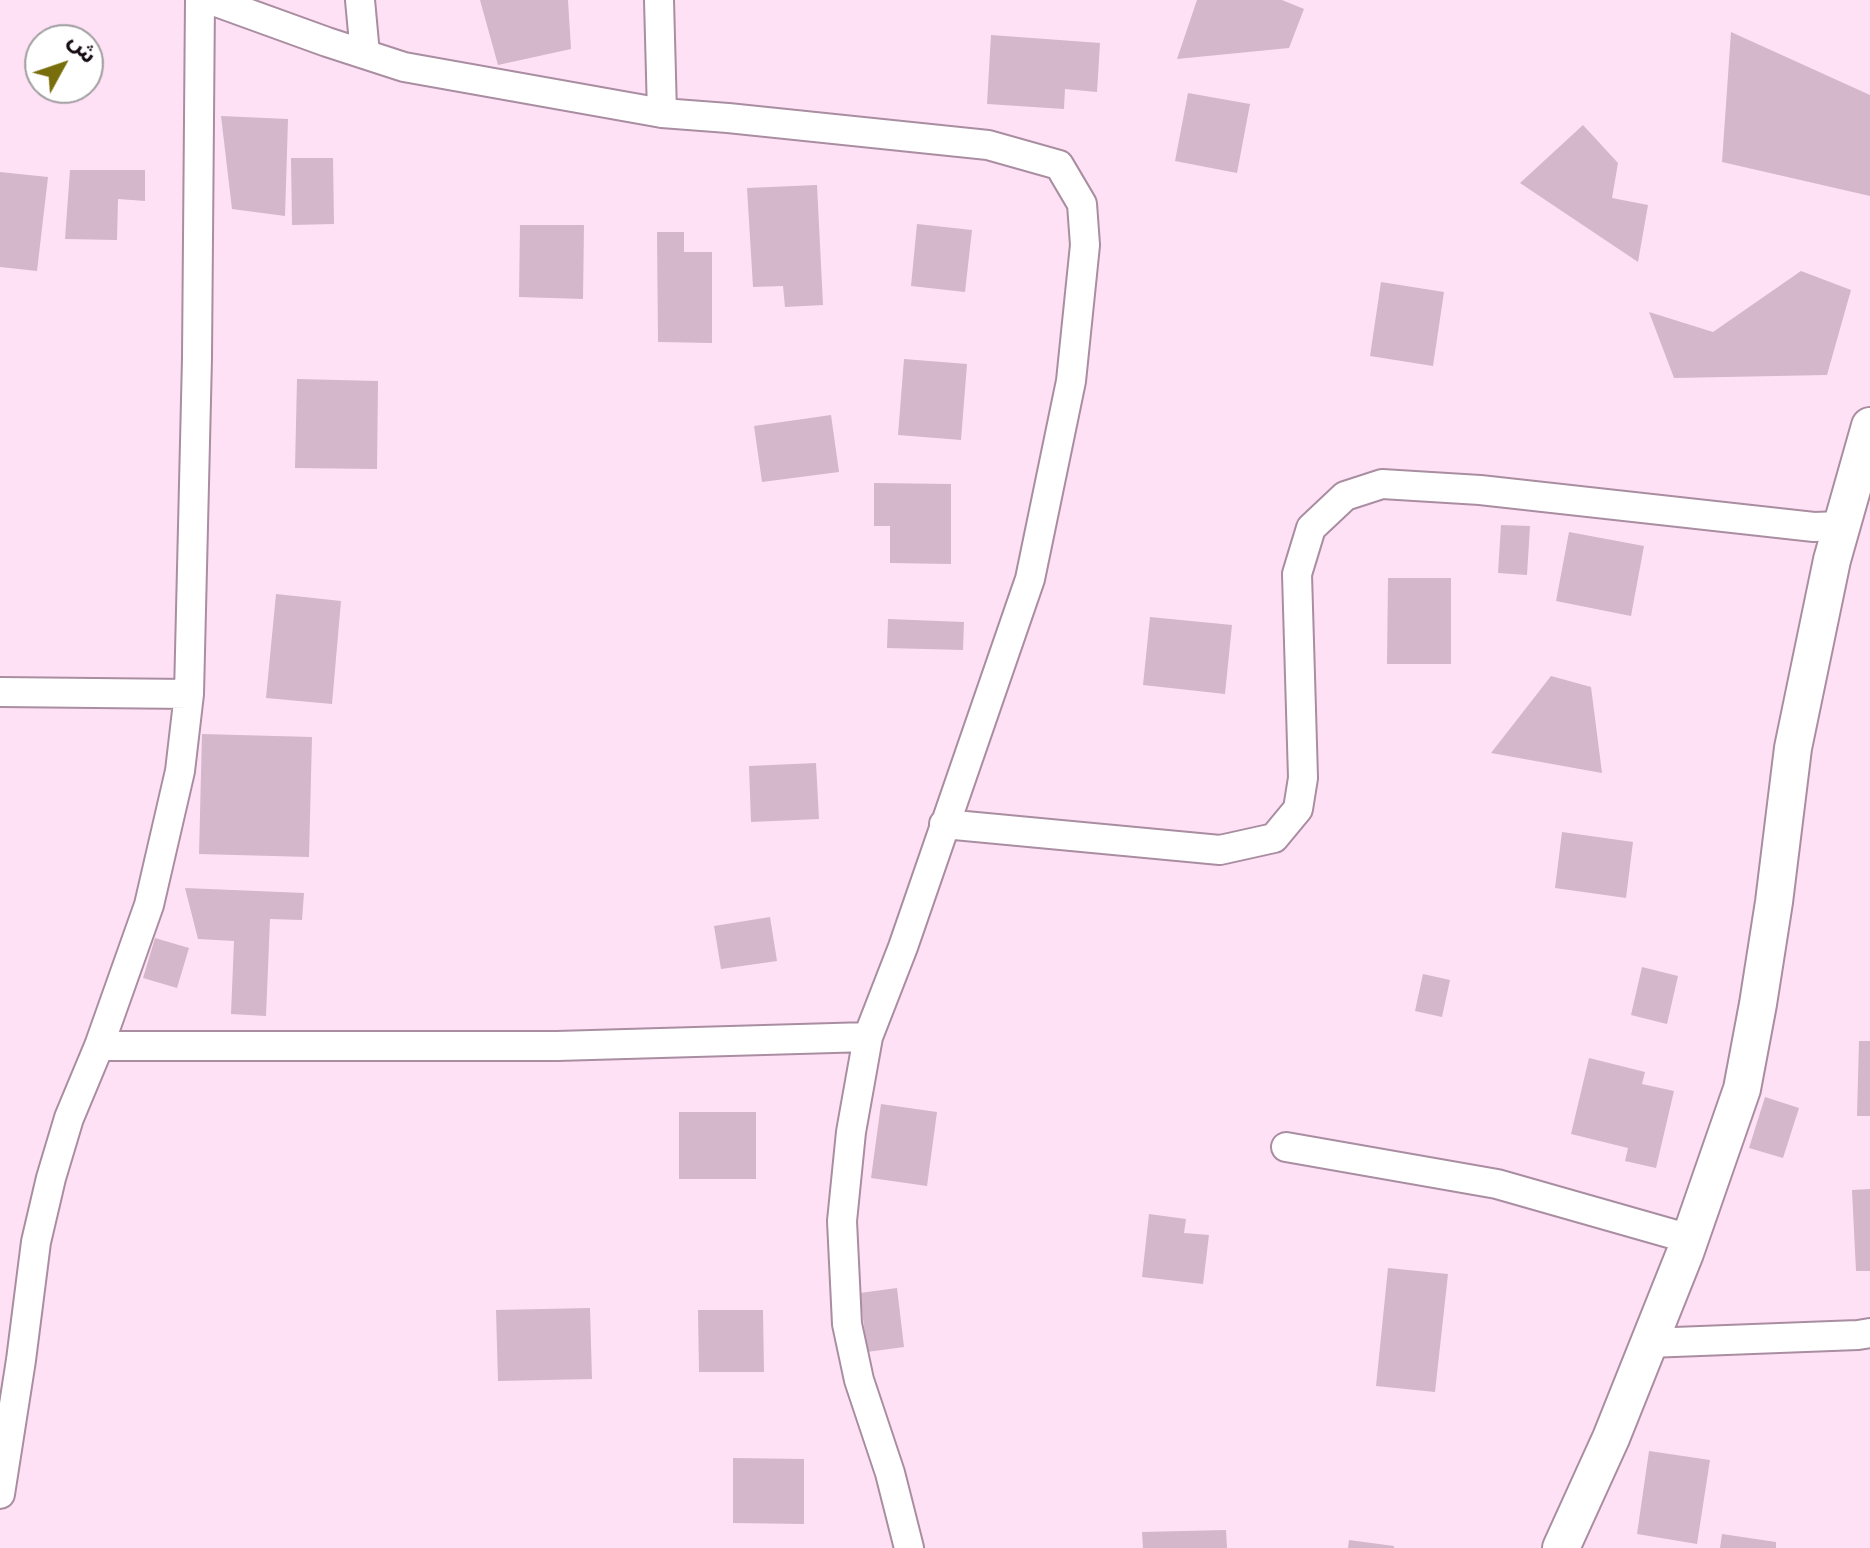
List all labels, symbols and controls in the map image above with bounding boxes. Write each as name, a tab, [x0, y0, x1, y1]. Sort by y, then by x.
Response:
north arrow	[24, 24, 104, 104]
text: ش	[61, 29, 101, 70]

